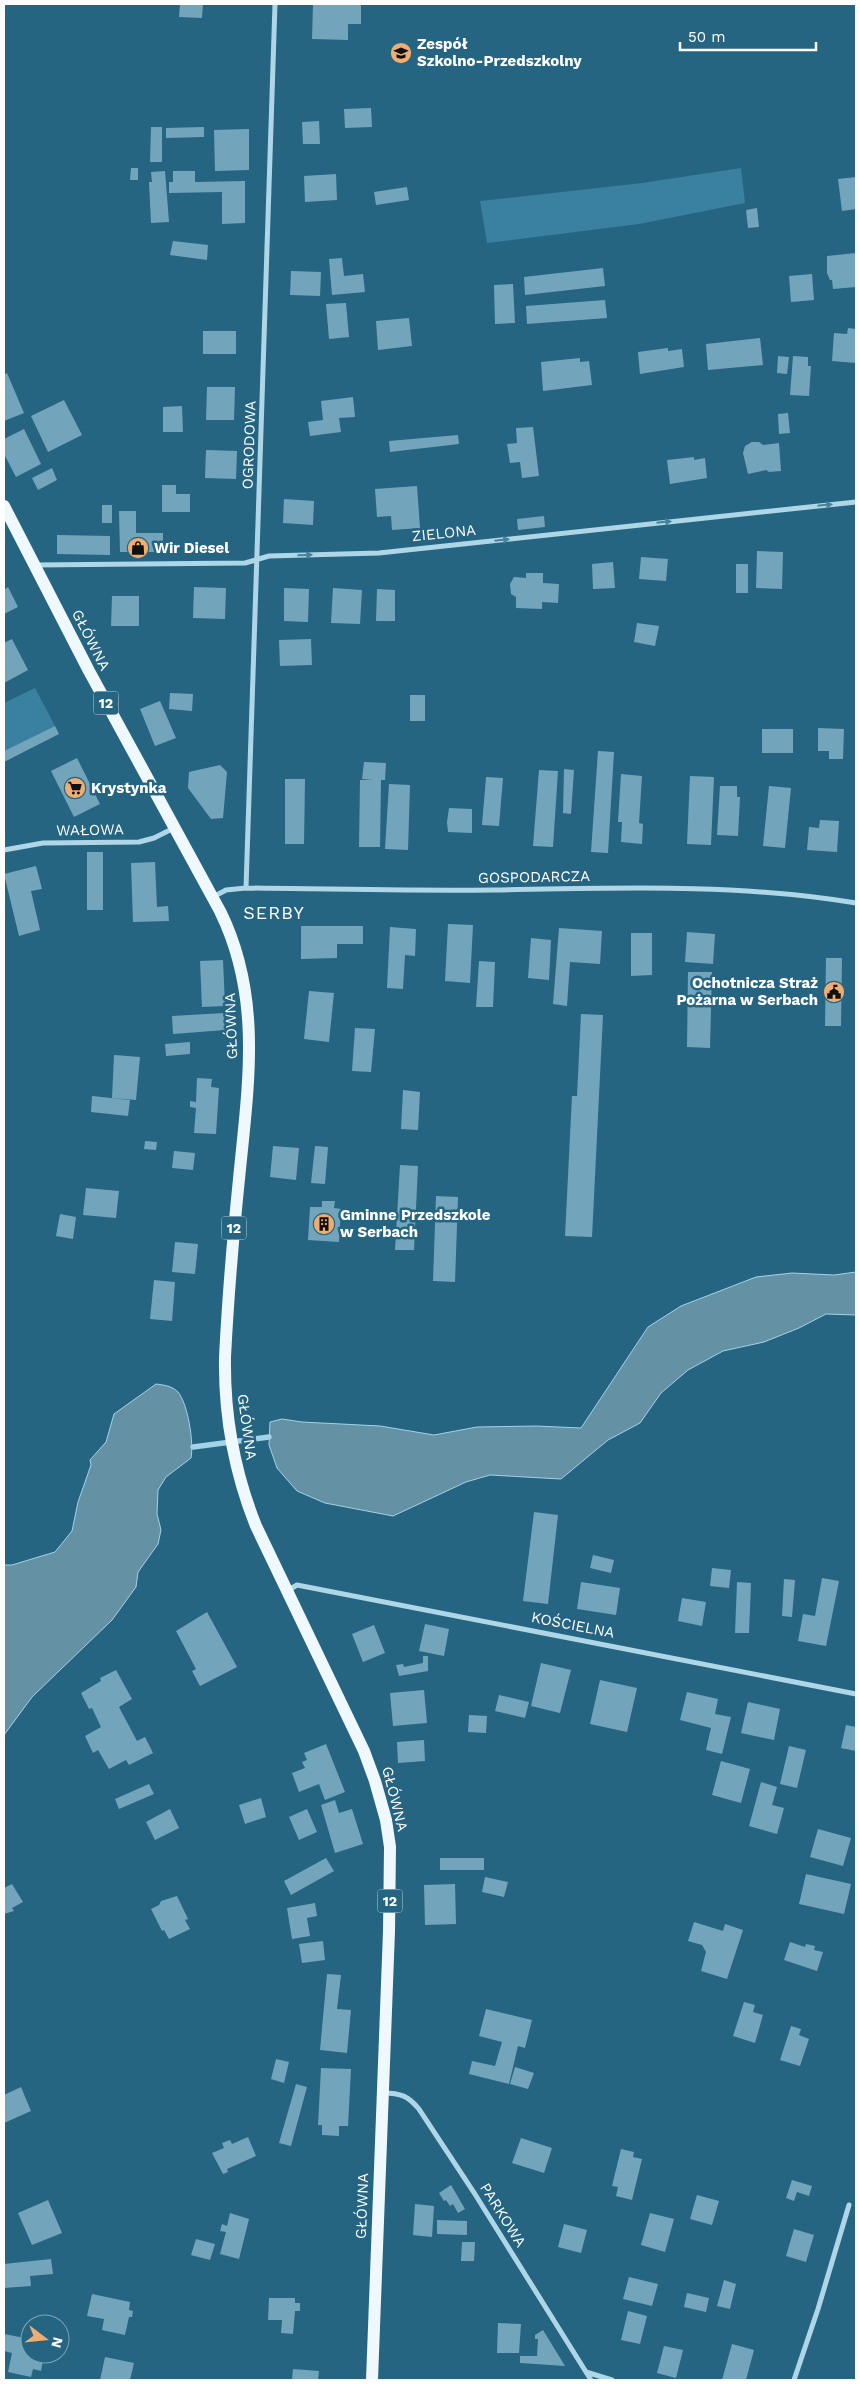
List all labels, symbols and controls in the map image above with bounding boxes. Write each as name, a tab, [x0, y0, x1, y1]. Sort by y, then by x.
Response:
scale bar	[680, 20, 816, 52]
text: 50 m	[688, 28, 725, 46]
place label: Zespół Szkolno-Przedszkolny	[417, 35, 582, 70]
school or university icon: Zespół Szkolno-Przedszkolny	[389, 41, 413, 65]
street label: OGRODOWA	[238, 400, 260, 490]
one-way arrow	[818, 501, 834, 509]
one-way arrow	[656, 518, 672, 526]
street label: ZIELONA	[411, 521, 477, 545]
one-way arrow	[494, 535, 510, 543]
shop icon: Wir Diesel	[126, 536, 150, 560]
place label: Wir Diesel	[154, 539, 229, 557]
one-way arrow	[298, 551, 314, 559]
street label: GŁÓWNA	[68, 606, 115, 674]
road number: 12	[94, 691, 118, 714]
supermarket icon: Krystynka	[63, 776, 87, 800]
place label: Krystynka	[91, 779, 167, 797]
street label: WAŁOWA	[56, 820, 124, 840]
street label: GOSPODARCZA	[478, 867, 590, 887]
district label: SERBY	[243, 902, 305, 923]
place label: Ochotnicza Straż Pożarna w Serbach	[677, 974, 818, 1009]
public building icon: Ochotnicza Straż Pożarna w Serbach	[822, 980, 846, 1004]
street label: GŁÓWNA	[220, 992, 241, 1060]
place label: Gminne Przedszkole w Serbach	[340, 1206, 491, 1241]
building icon: Gminne Przedszkole w Serbach	[312, 1212, 336, 1236]
road number: 12	[222, 1216, 246, 1240]
street label: GŁÓWNA	[233, 1393, 262, 1461]
street label: KOŚCIELNA	[530, 1607, 616, 1642]
street label: GŁÓWNA	[378, 1764, 413, 1833]
road number: 12	[378, 1890, 402, 1912]
street label: GŁÓWNA	[351, 2172, 372, 2239]
street label: PARKOWA	[476, 2179, 530, 2251]
north arrow	[20, 2314, 70, 2364]
text: N	[48, 2335, 67, 2350]

